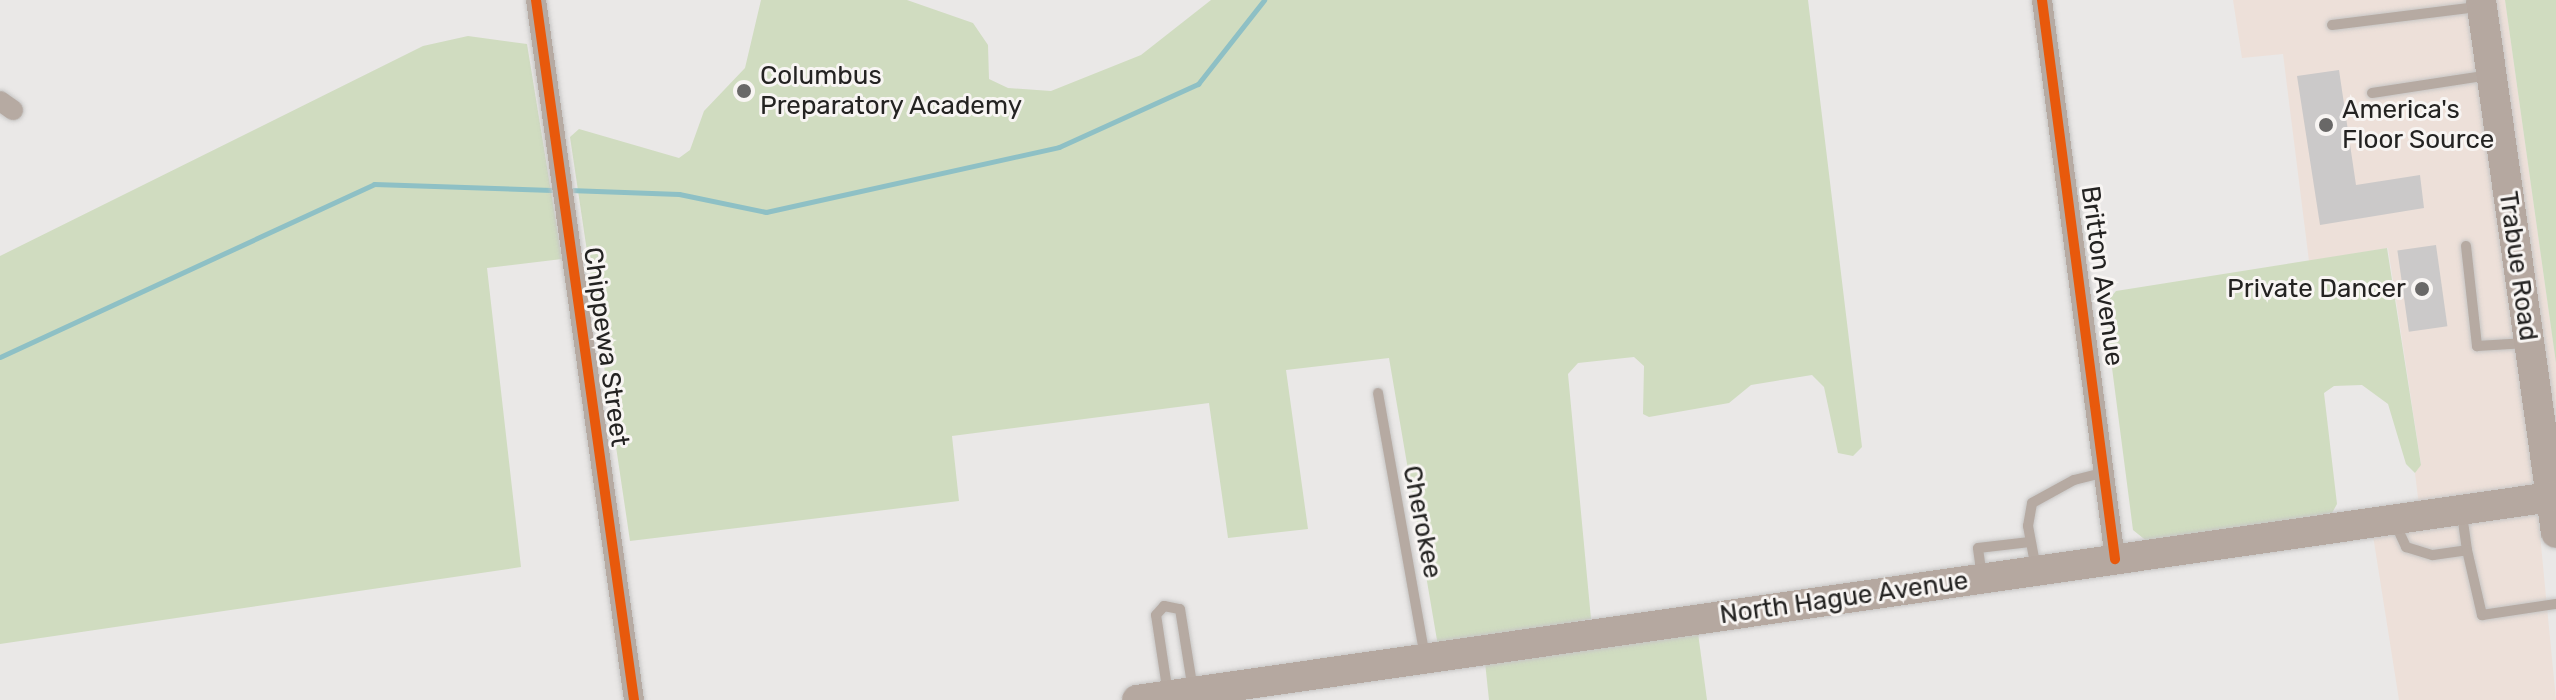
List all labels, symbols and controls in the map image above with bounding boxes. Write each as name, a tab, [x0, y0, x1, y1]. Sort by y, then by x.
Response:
place label: Columbus Preparatory Academy	[760, 60, 1023, 122]
marker: Columbus Preparatory Academy	[735, 82, 753, 100]
place label: America's Floor Source	[2342, 94, 2495, 156]
marker: America's Floor Source	[2317, 116, 2335, 134]
street label: Britton Avenue	[2074, 184, 2130, 368]
street label: Trabue Road	[2492, 189, 2544, 343]
street label: Chippewa Street	[577, 245, 635, 449]
place label: Private Dancer	[2227, 273, 2406, 305]
marker: Private Dancer	[2413, 280, 2431, 298]
street label: Cherokee	[1396, 463, 1448, 581]
street label: North Hague Avenue	[1717, 565, 1971, 631]

